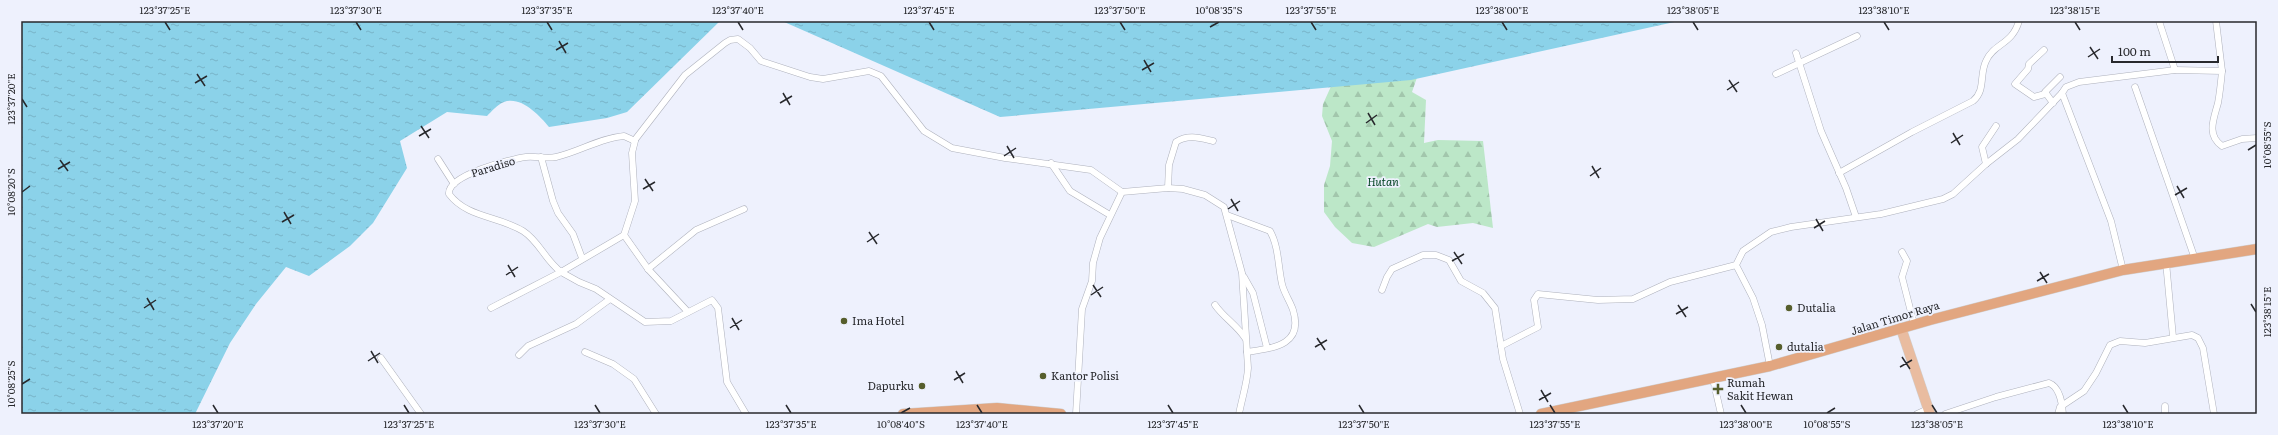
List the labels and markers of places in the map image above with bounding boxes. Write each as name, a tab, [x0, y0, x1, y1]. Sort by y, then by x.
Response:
place label: Dutalia	[1797, 299, 1836, 315]
marker: Dutalia	[1784, 303, 1794, 313]
place label: Ima Hotel	[852, 312, 905, 328]
marker: Ima Hotel	[839, 316, 849, 326]
place label: dutalia	[1787, 338, 1824, 354]
marker: dutalia	[1774, 342, 1784, 352]
place label: Kantor Polisi	[1051, 367, 1119, 383]
marker: Kantor Polisi	[1038, 371, 1048, 381]
place label: Rumah Sakit Hewan	[1727, 374, 1793, 403]
place label: Dapurku	[868, 377, 914, 393]
marker: Dapurku	[917, 381, 927, 391]
marker: Rumah Sakit Hewan	[1712, 383, 1724, 395]

